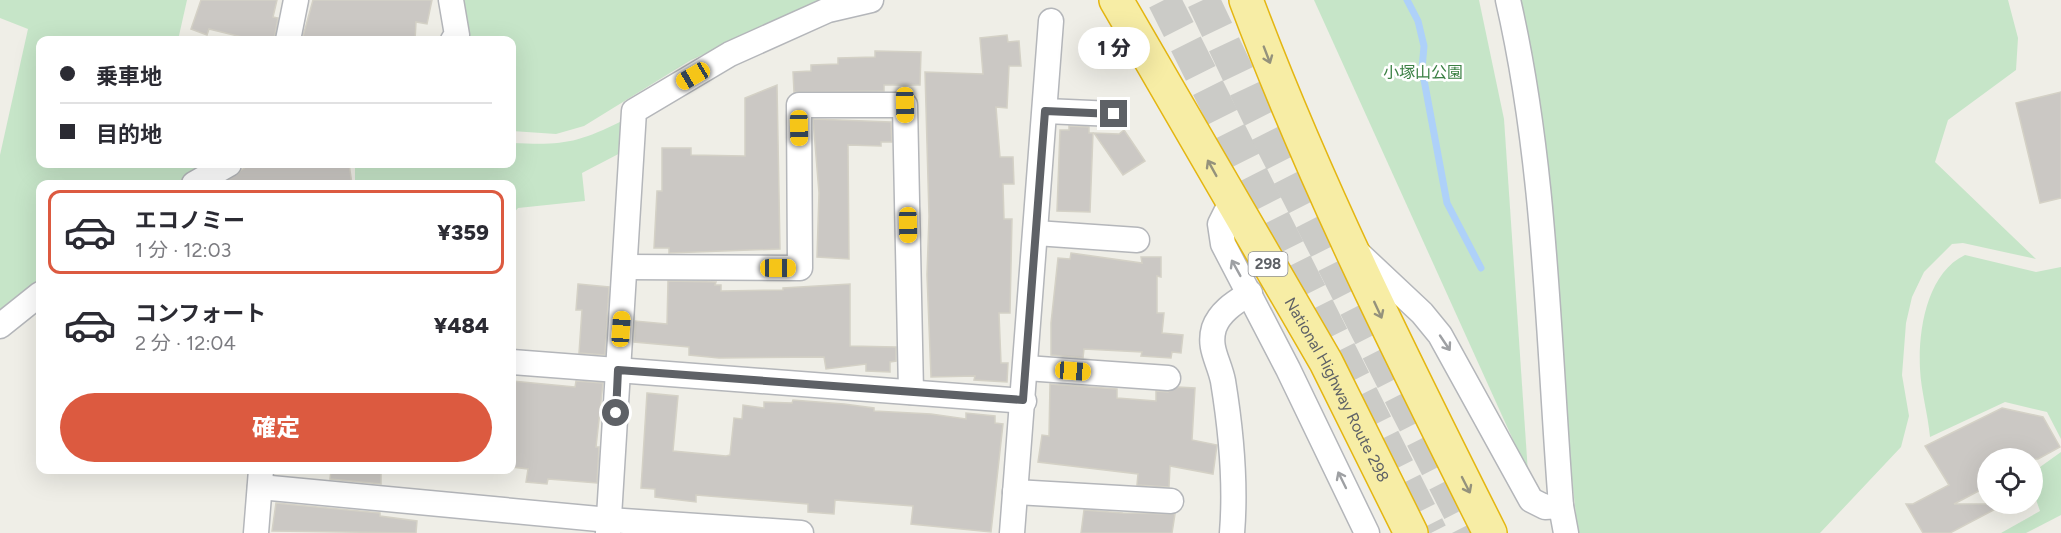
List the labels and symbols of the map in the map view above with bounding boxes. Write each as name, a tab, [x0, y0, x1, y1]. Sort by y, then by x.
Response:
callout: 1 分	[1078, 27, 1150, 69]
one-way arrow	[1262, 45, 1273, 64]
car	[673, 59, 713, 93]
park label: 小塚山公園	[1383, 63, 1463, 82]
car	[896, 87, 914, 123]
route end	[1100, 100, 1127, 127]
car	[790, 110, 808, 146]
one-way arrow	[1206, 160, 1218, 177]
car	[899, 207, 917, 243]
road number: 298	[1248, 252, 1288, 276]
car	[760, 259, 796, 277]
one-way arrow	[1230, 260, 1241, 278]
street label: National Highway Route 298	[1281, 294, 1393, 485]
one-way arrow	[1373, 301, 1385, 319]
car	[611, 310, 631, 348]
one-way arrow	[1439, 334, 1452, 351]
car	[1054, 361, 1092, 381]
route start	[602, 399, 629, 426]
one-way arrow	[1336, 472, 1347, 490]
one-way arrow	[1460, 475, 1472, 493]

